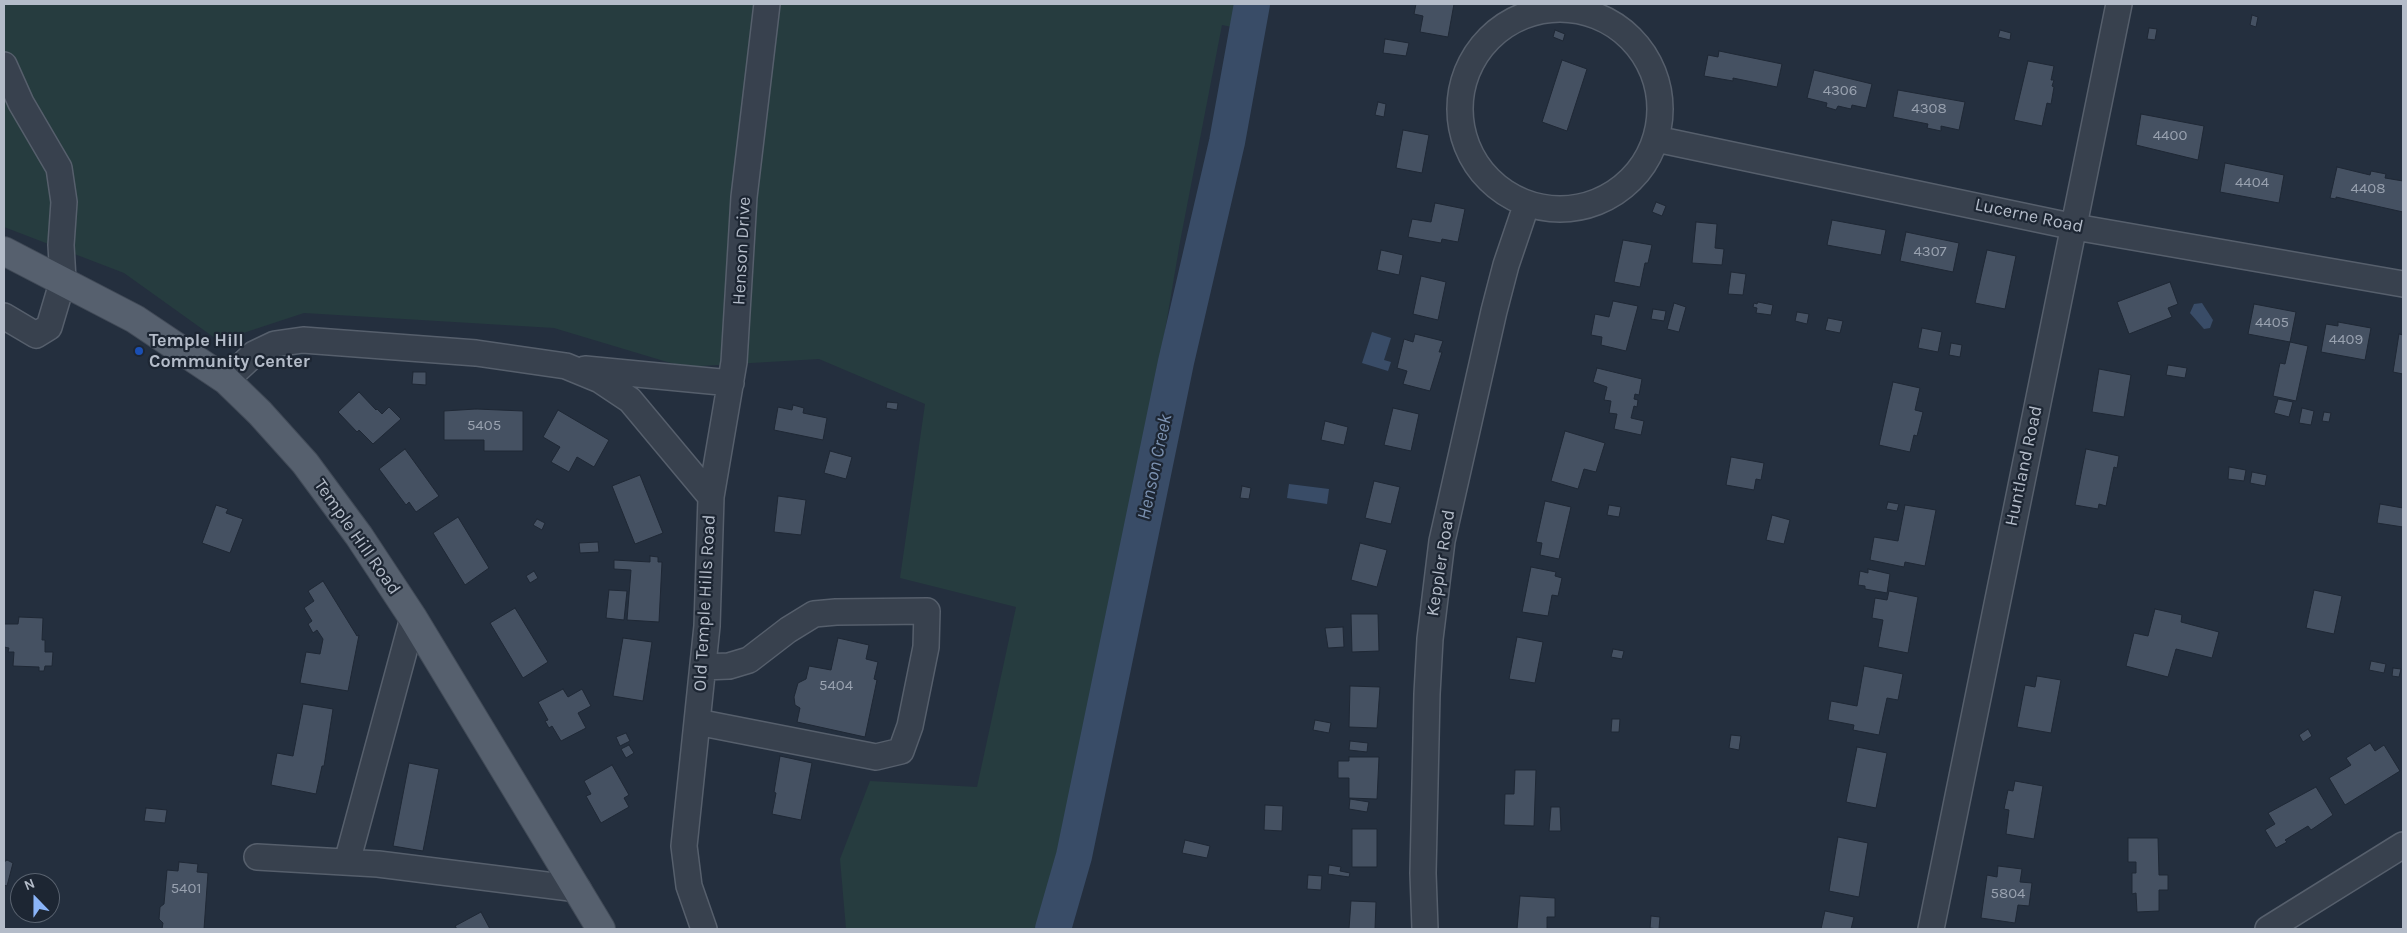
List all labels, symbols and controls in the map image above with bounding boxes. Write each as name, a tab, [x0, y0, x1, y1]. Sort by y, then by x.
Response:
house number: 4306	[1823, 82, 1857, 100]
house number: 4308	[1911, 100, 1947, 118]
house number: 4400	[2153, 127, 2187, 145]
house number: 4404	[2235, 174, 2269, 192]
house number: 4408	[2351, 180, 2385, 198]
street label: Lucerne Road	[1973, 194, 2085, 238]
street label: Henson Drive	[728, 196, 756, 306]
house number: 4307	[1913, 243, 1947, 261]
house number: 4405	[2255, 314, 2289, 332]
place label: Temple Hill Community Center	[149, 330, 310, 372]
house number: 4409	[2329, 331, 2363, 349]
marker: Temple Hill Community Center	[133, 345, 145, 357]
street label: Huntland Road	[2001, 404, 2047, 528]
water label: Henson Creek	[1133, 412, 1177, 522]
house number: 5405	[467, 417, 501, 435]
street label: Temple Hill Road	[309, 475, 405, 599]
street label: Keppler Road	[1422, 508, 1460, 618]
street label: Old Temple Hills Road	[690, 514, 720, 692]
house number: 5404	[819, 677, 853, 695]
north arrow	[10, 873, 60, 923]
text: N	[22, 875, 37, 894]
house number: 5401	[171, 880, 201, 898]
house number: 5804	[1991, 885, 2025, 903]

